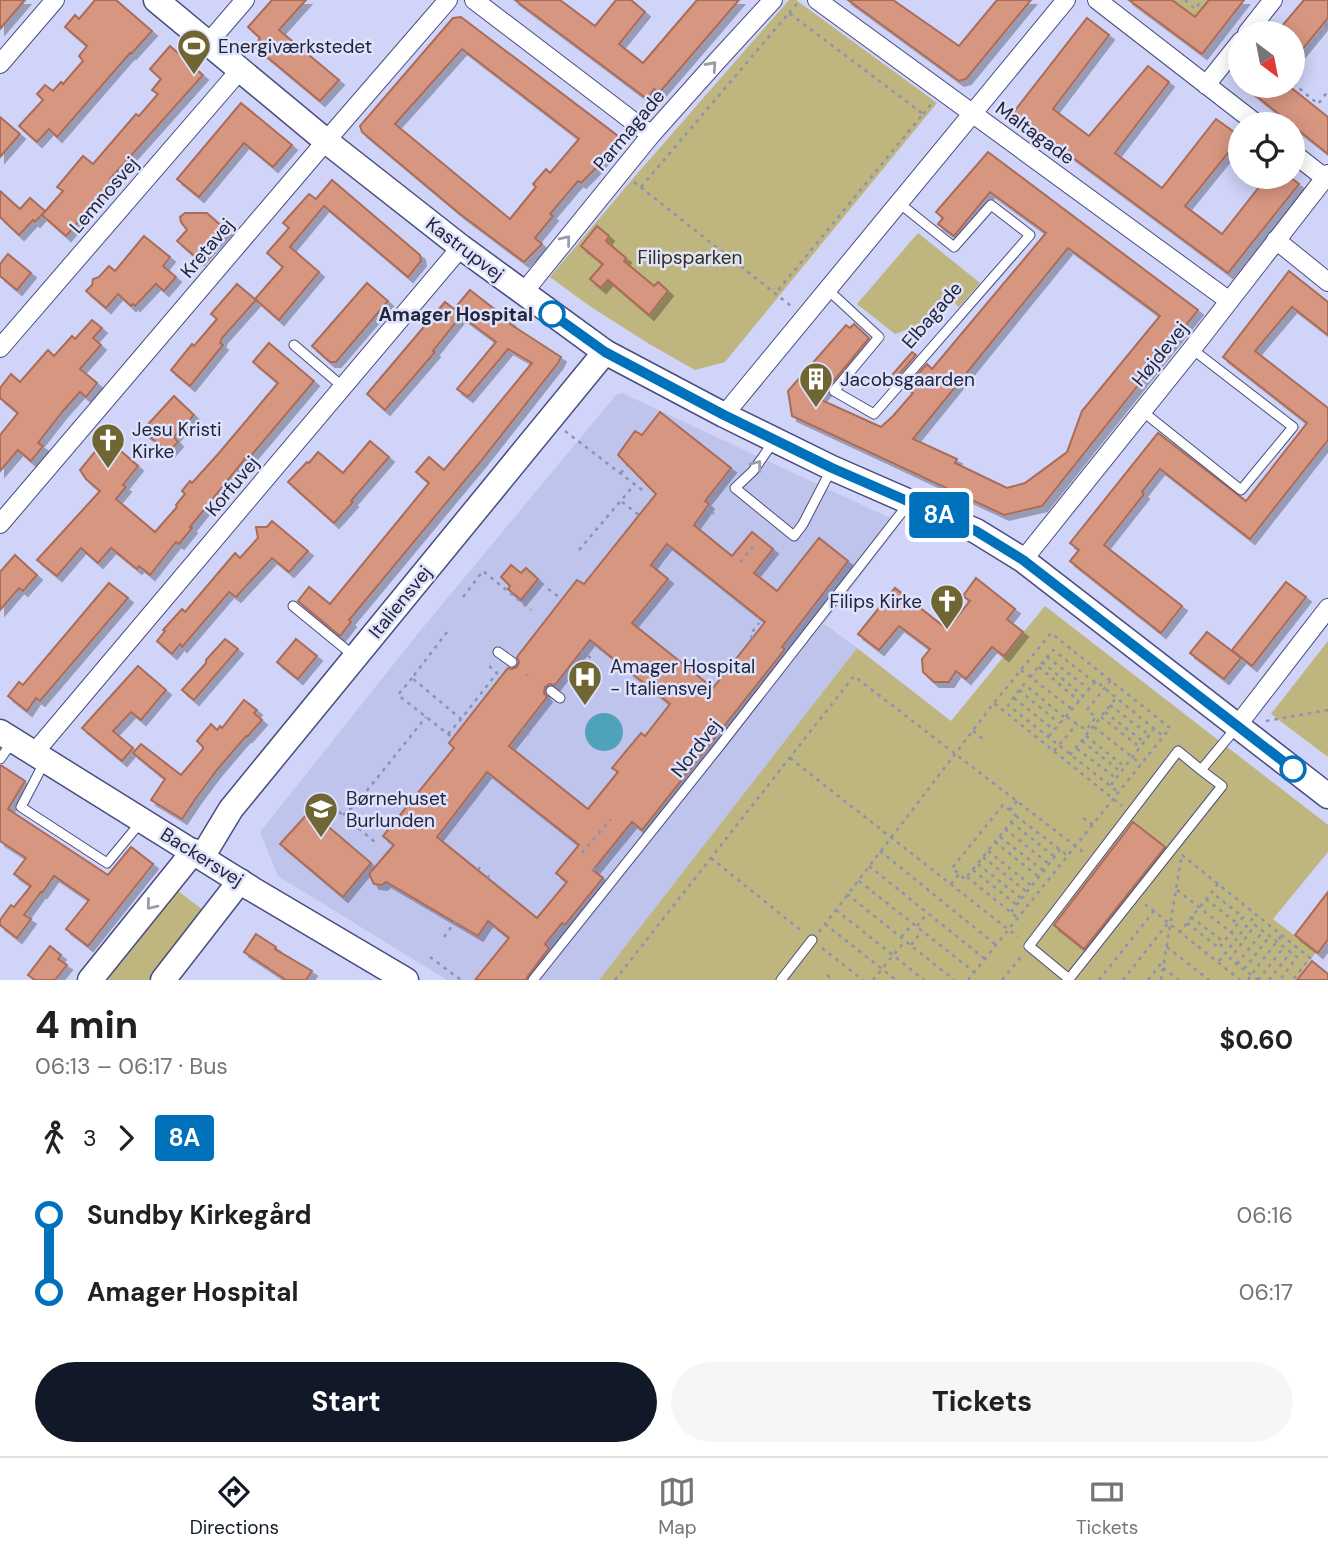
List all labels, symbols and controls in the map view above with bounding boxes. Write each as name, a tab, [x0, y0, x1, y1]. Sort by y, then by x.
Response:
north arrow	[1228, 21, 1306, 98]
map controls	[1228, 21, 1305, 189]
sports icon: Energiværkstedet	[175, 27, 213, 76]
place label: Energiværkstedet	[218, 34, 372, 59]
one-way arrow	[704, 61, 716, 74]
street label: Parmagade	[588, 84, 670, 176]
street label: Maltagade	[990, 96, 1080, 170]
button: locate	[1228, 112, 1305, 189]
street label: Lemnosvej	[64, 152, 144, 238]
street label: Kastrupvej	[421, 211, 509, 287]
street label: Kretavej	[175, 213, 239, 283]
one-way arrow	[557, 236, 570, 248]
park label: Filipsparken	[638, 245, 742, 270]
street label: Elbagade	[896, 276, 968, 354]
marker: Amager Hospital	[539, 301, 565, 327]
place label: Amager Hospital	[379, 302, 533, 327]
street label: Højdevej	[1126, 317, 1194, 391]
building icon: Jacobsgaarden	[797, 360, 835, 409]
place label: Jacobsgaarden	[840, 367, 975, 392]
place label: Jesu Kristi Kirke	[132, 417, 222, 464]
church icon: Jesu Kristi Kirke	[89, 421, 127, 470]
street label: Korfuvej	[200, 451, 264, 521]
one-way arrow	[748, 460, 761, 473]
line badge: 8A	[908, 492, 970, 538]
text: 8A	[923, 499, 955, 530]
street label: Italiensvej	[363, 560, 437, 644]
church icon: Filips Kirke	[928, 582, 966, 631]
place label: Filips Kirke	[830, 589, 922, 614]
place label: Amager Hospital - Italiensvej	[610, 654, 755, 701]
hospital icon: Amager Hospital - Italiensvej	[566, 658, 604, 707]
street label: Nordvej	[665, 714, 727, 782]
unlabelled marker	[1280, 756, 1306, 782]
place label: Børnehuset Burlunden	[346, 786, 447, 833]
school or university icon: Børnehuset Burlunden	[302, 790, 340, 839]
street label: Backersvej	[156, 822, 248, 892]
one-way arrow	[147, 896, 159, 909]
text: 4 min	[35, 1000, 138, 1050]
text: $0.60	[1219, 1023, 1293, 1057]
text: 06:13 – 06:17 · Bus	[35, 1051, 228, 1081]
icon: walk	[35, 1119, 73, 1157]
icon: forward	[107, 1119, 145, 1157]
text: 8A	[169, 1122, 200, 1153]
text: 3	[83, 1123, 97, 1153]
text: Sundby Kirkegård	[87, 1198, 312, 1232]
text: 06:16	[1237, 1200, 1293, 1230]
text: Amager Hospital	[87, 1275, 298, 1309]
text: 06:17	[1239, 1277, 1293, 1307]
button: Start	[35, 1362, 657, 1442]
button: Tickets	[671, 1362, 1293, 1442]
tab: Directions	[190, 1473, 279, 1540]
tab: Map	[658, 1473, 697, 1540]
tab: Tickets	[1076, 1473, 1138, 1540]

